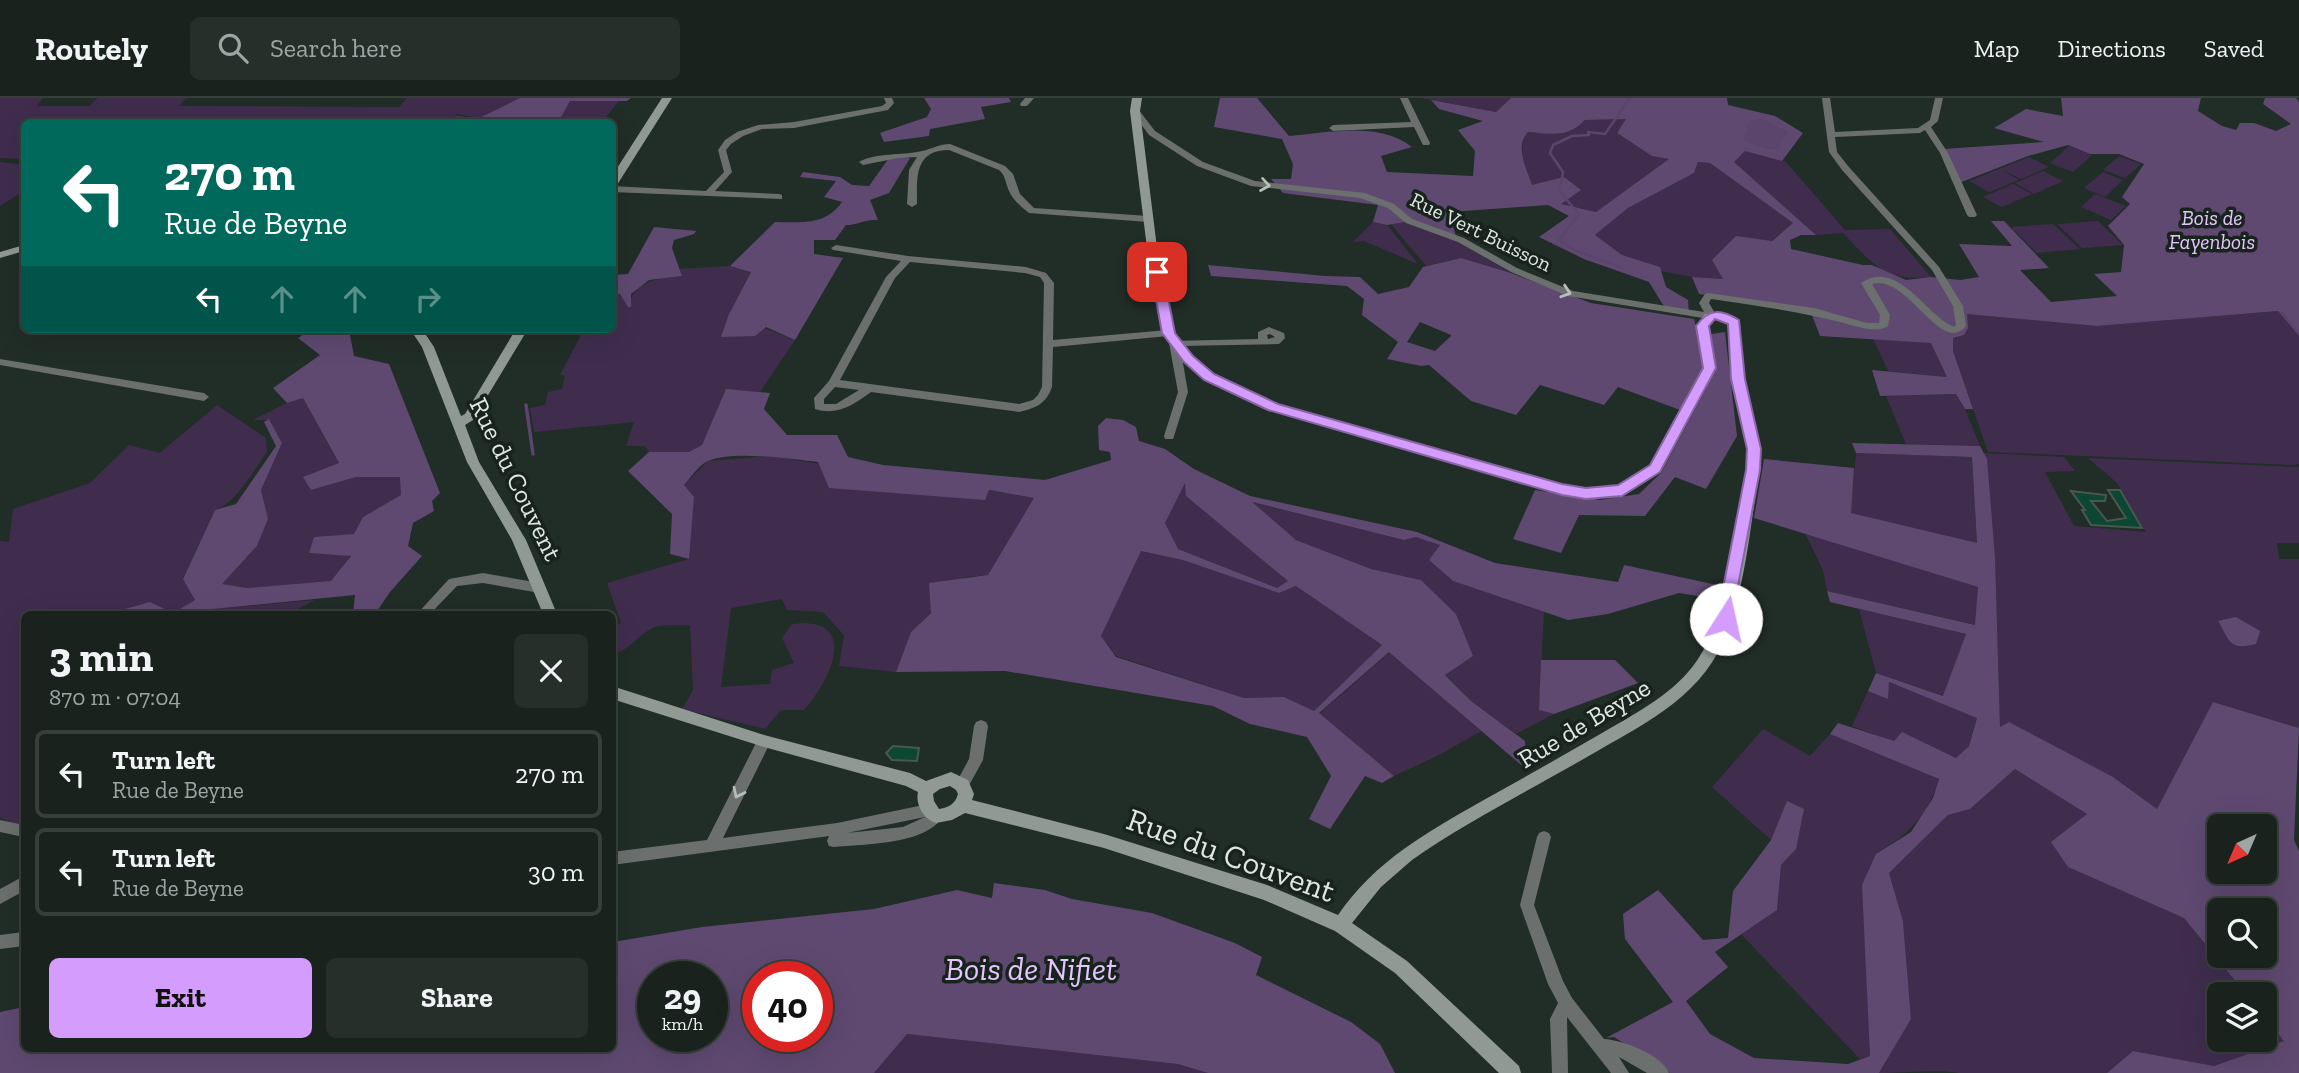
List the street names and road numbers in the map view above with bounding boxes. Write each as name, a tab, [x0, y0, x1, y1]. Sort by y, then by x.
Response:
street label: Rue Vert Buisson	[1407, 187, 1556, 276]
street label: Rue du Couvent	[463, 392, 569, 566]
street label: Rue de Beyne	[1512, 671, 1656, 775]
street label: Rue du Couvent	[1122, 800, 1340, 910]

